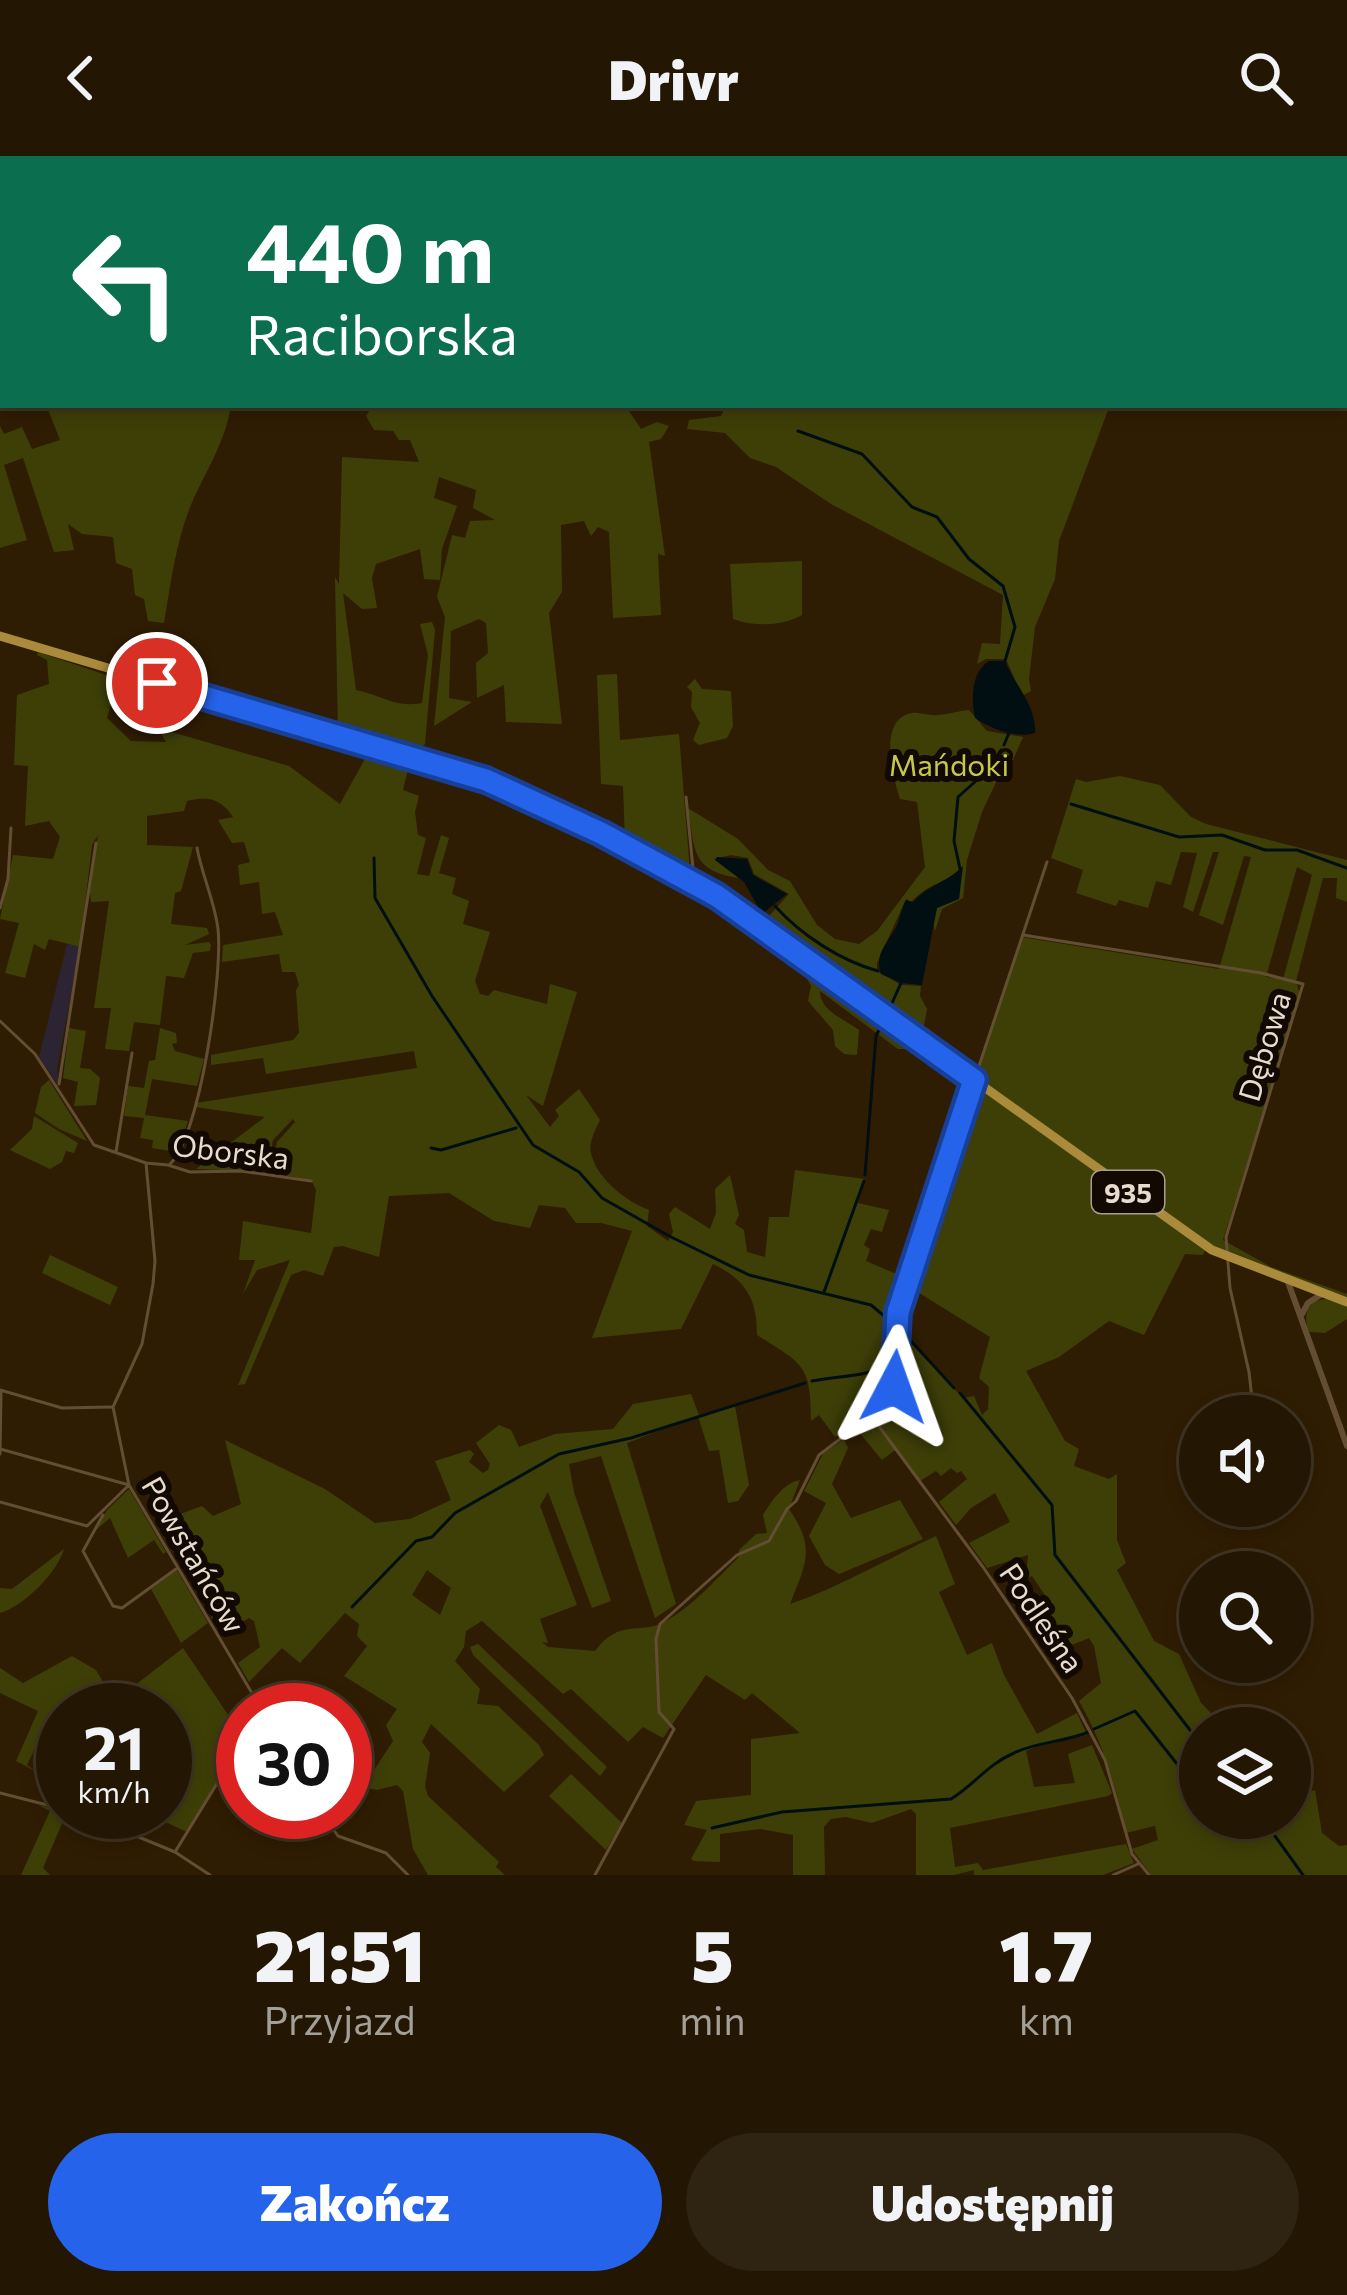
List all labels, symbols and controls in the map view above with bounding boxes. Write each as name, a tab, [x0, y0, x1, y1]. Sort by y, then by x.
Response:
icon: back	[48, 45, 114, 111]
text: Drivr	[608, 45, 739, 111]
icon: search	[1233, 45, 1299, 111]
text: 440 m	[246, 198, 494, 300]
icon: left	[48, 204, 204, 360]
text: Raciborska	[246, 300, 518, 366]
pin	[106, 632, 208, 734]
icon: arrive	[124, 650, 190, 716]
park label: Mańdoki	[889, 745, 1009, 782]
street label: Dębowa	[1229, 987, 1297, 1105]
street label: Oborska	[171, 1124, 291, 1176]
road number: 935	[1092, 1171, 1164, 1213]
position arrow	[831, 1324, 957, 1450]
map controls	[1179, 1395, 1311, 1839]
button: sound	[1179, 1395, 1311, 1527]
street label: Powstańców	[135, 1469, 255, 1639]
button: search	[1179, 1551, 1311, 1683]
street label: Podleśna	[993, 1555, 1093, 1679]
speed limit sign: 30	[216, 1683, 372, 1839]
button: layers	[1179, 1707, 1311, 1839]
text: 21	[83, 1709, 145, 1782]
text: km/h	[78, 1772, 150, 1809]
text: 21:51	[254, 1909, 425, 1997]
text: 5	[691, 1909, 734, 1997]
text: 1.7	[1000, 1909, 1093, 1997]
text: Przyjazd	[264, 1995, 416, 2043]
text: min	[679, 1995, 746, 2043]
text: km	[1019, 1995, 1074, 2043]
button: Zakończ	[48, 2133, 662, 2271]
button: Udostępnij	[686, 2133, 1299, 2271]

